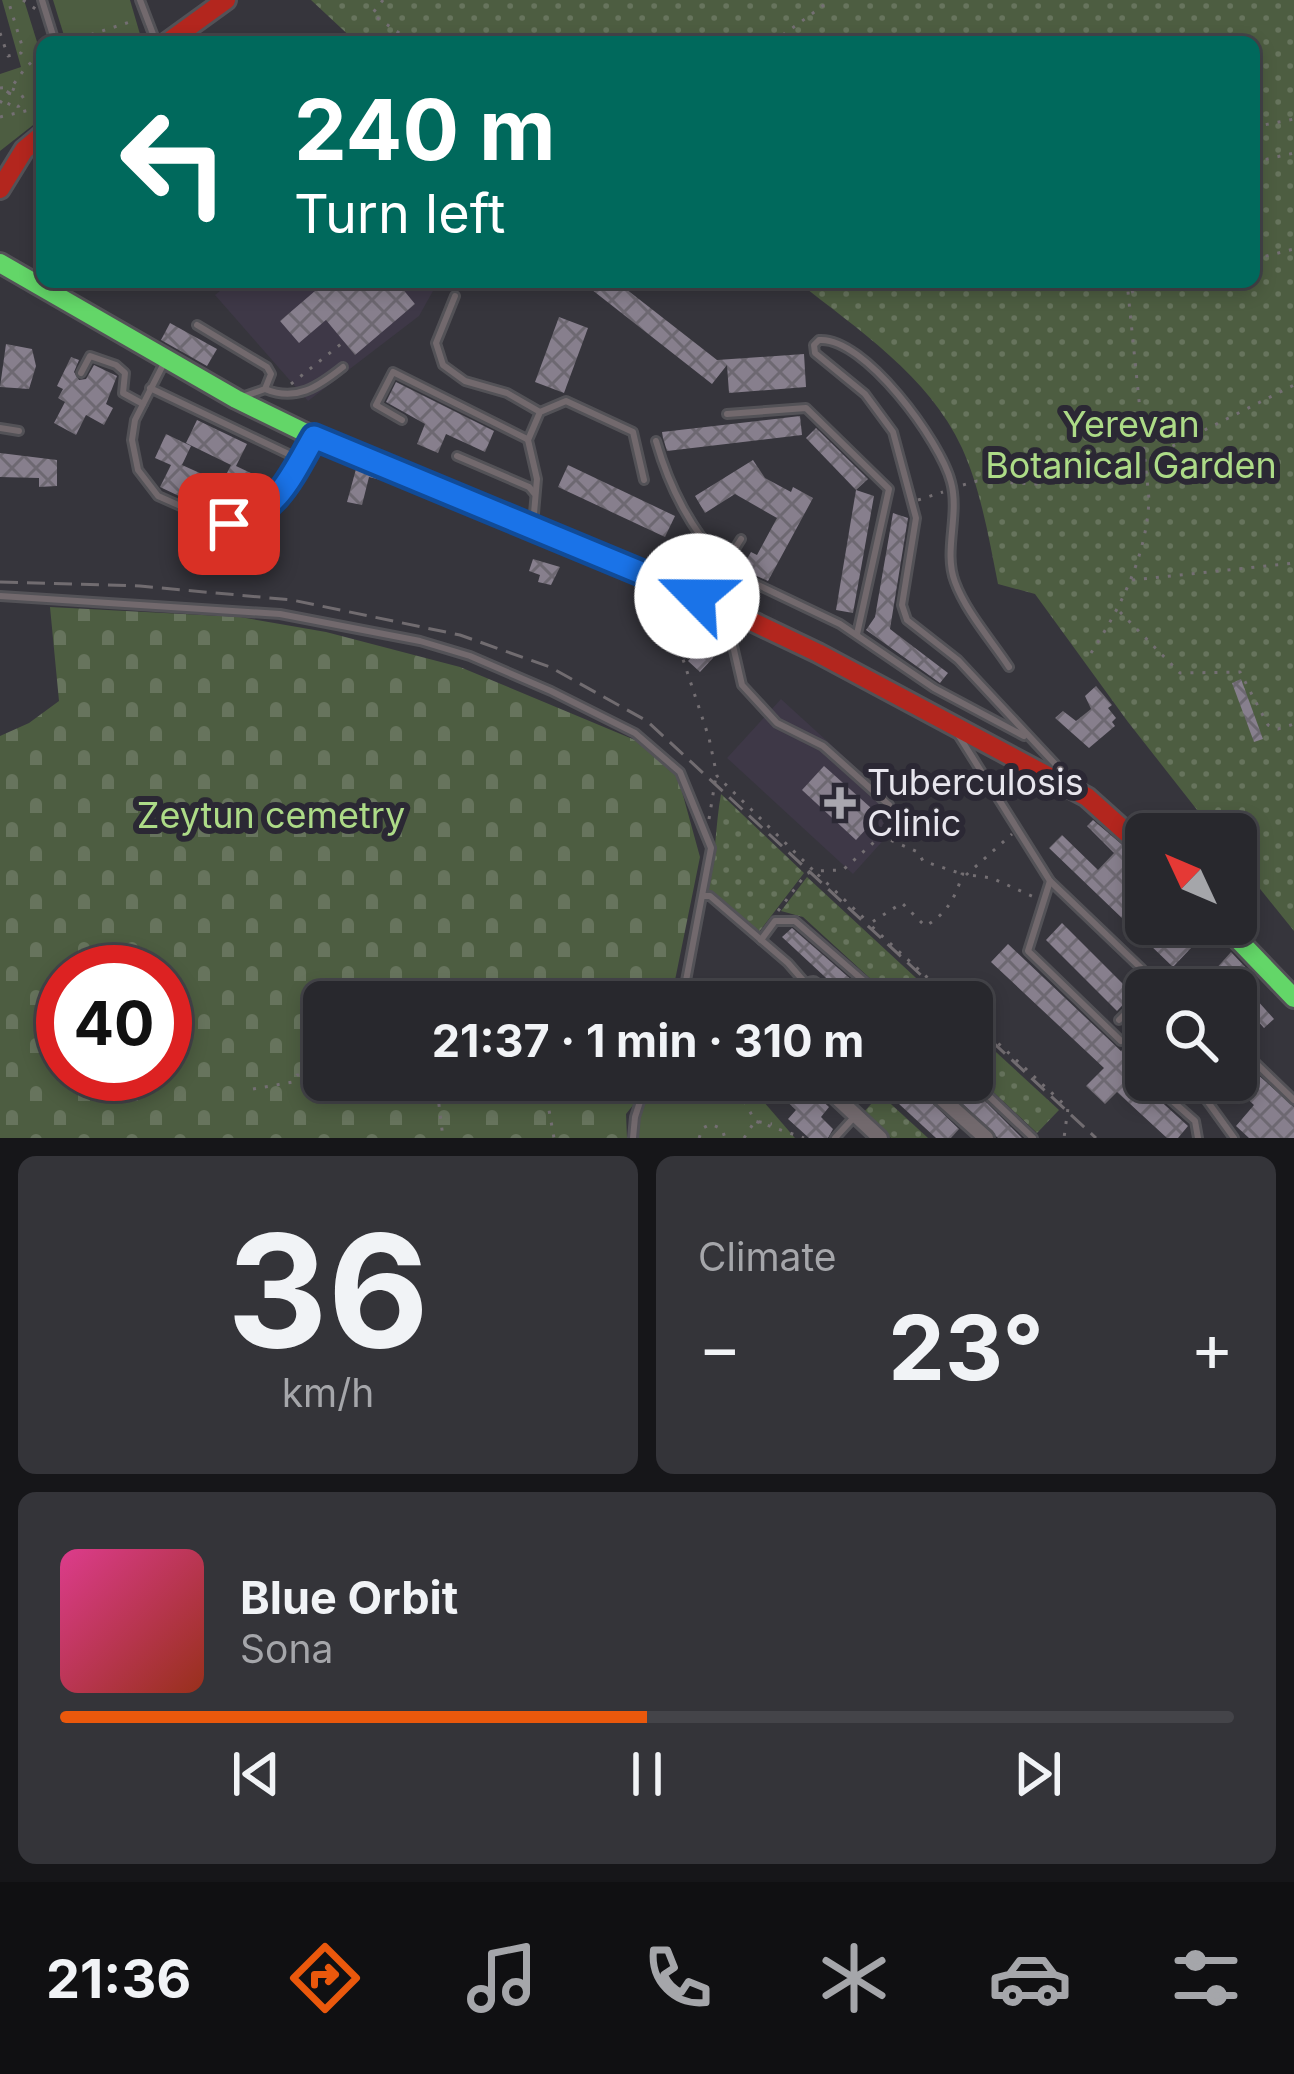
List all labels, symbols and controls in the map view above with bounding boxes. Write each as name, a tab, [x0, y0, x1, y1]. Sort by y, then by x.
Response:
text: 240 m	[294, 79, 556, 180]
icon: left	[96, 84, 252, 240]
text: Turn left	[294, 181, 505, 246]
park label: Yerevan Botanical Garden	[985, 402, 1277, 487]
pin	[178, 473, 280, 575]
icon: arrive	[196, 491, 262, 557]
position arrow	[634, 533, 760, 659]
place label: Tuberculosis Clinic	[867, 760, 1084, 845]
marker: Tuberculosis Clinic	[824, 787, 856, 819]
park label: Zeytun cemetry	[137, 793, 405, 837]
north arrow	[1125, 813, 1257, 945]
map controls	[1125, 813, 1257, 1101]
speed limit sign: 40	[36, 945, 192, 1101]
button: search	[1125, 969, 1257, 1101]
text: 21:37 · 1 min · 310 m	[432, 1013, 864, 1068]
text: 36	[227, 1196, 429, 1385]
text: Climate	[698, 1233, 837, 1280]
text: 23°	[888, 1293, 1044, 1402]
text: −	[698, 1307, 742, 1387]
text: +	[1190, 1307, 1234, 1387]
text: km/h	[282, 1369, 374, 1416]
text: Blue Orbit	[240, 1570, 458, 1625]
text: Sona	[240, 1625, 333, 1672]
icon: previous	[223, 1741, 289, 1807]
icon: pause	[614, 1741, 680, 1807]
icon: next	[1005, 1741, 1071, 1807]
icon: directions	[283, 1936, 367, 2020]
icon: music	[460, 1936, 544, 2020]
icon: phone	[636, 1936, 720, 2020]
icon: climate	[812, 1936, 896, 2020]
icon: car	[988, 1936, 1072, 2020]
icon: filters	[1164, 1936, 1248, 2020]
text: 21:36	[46, 1946, 191, 2011]

